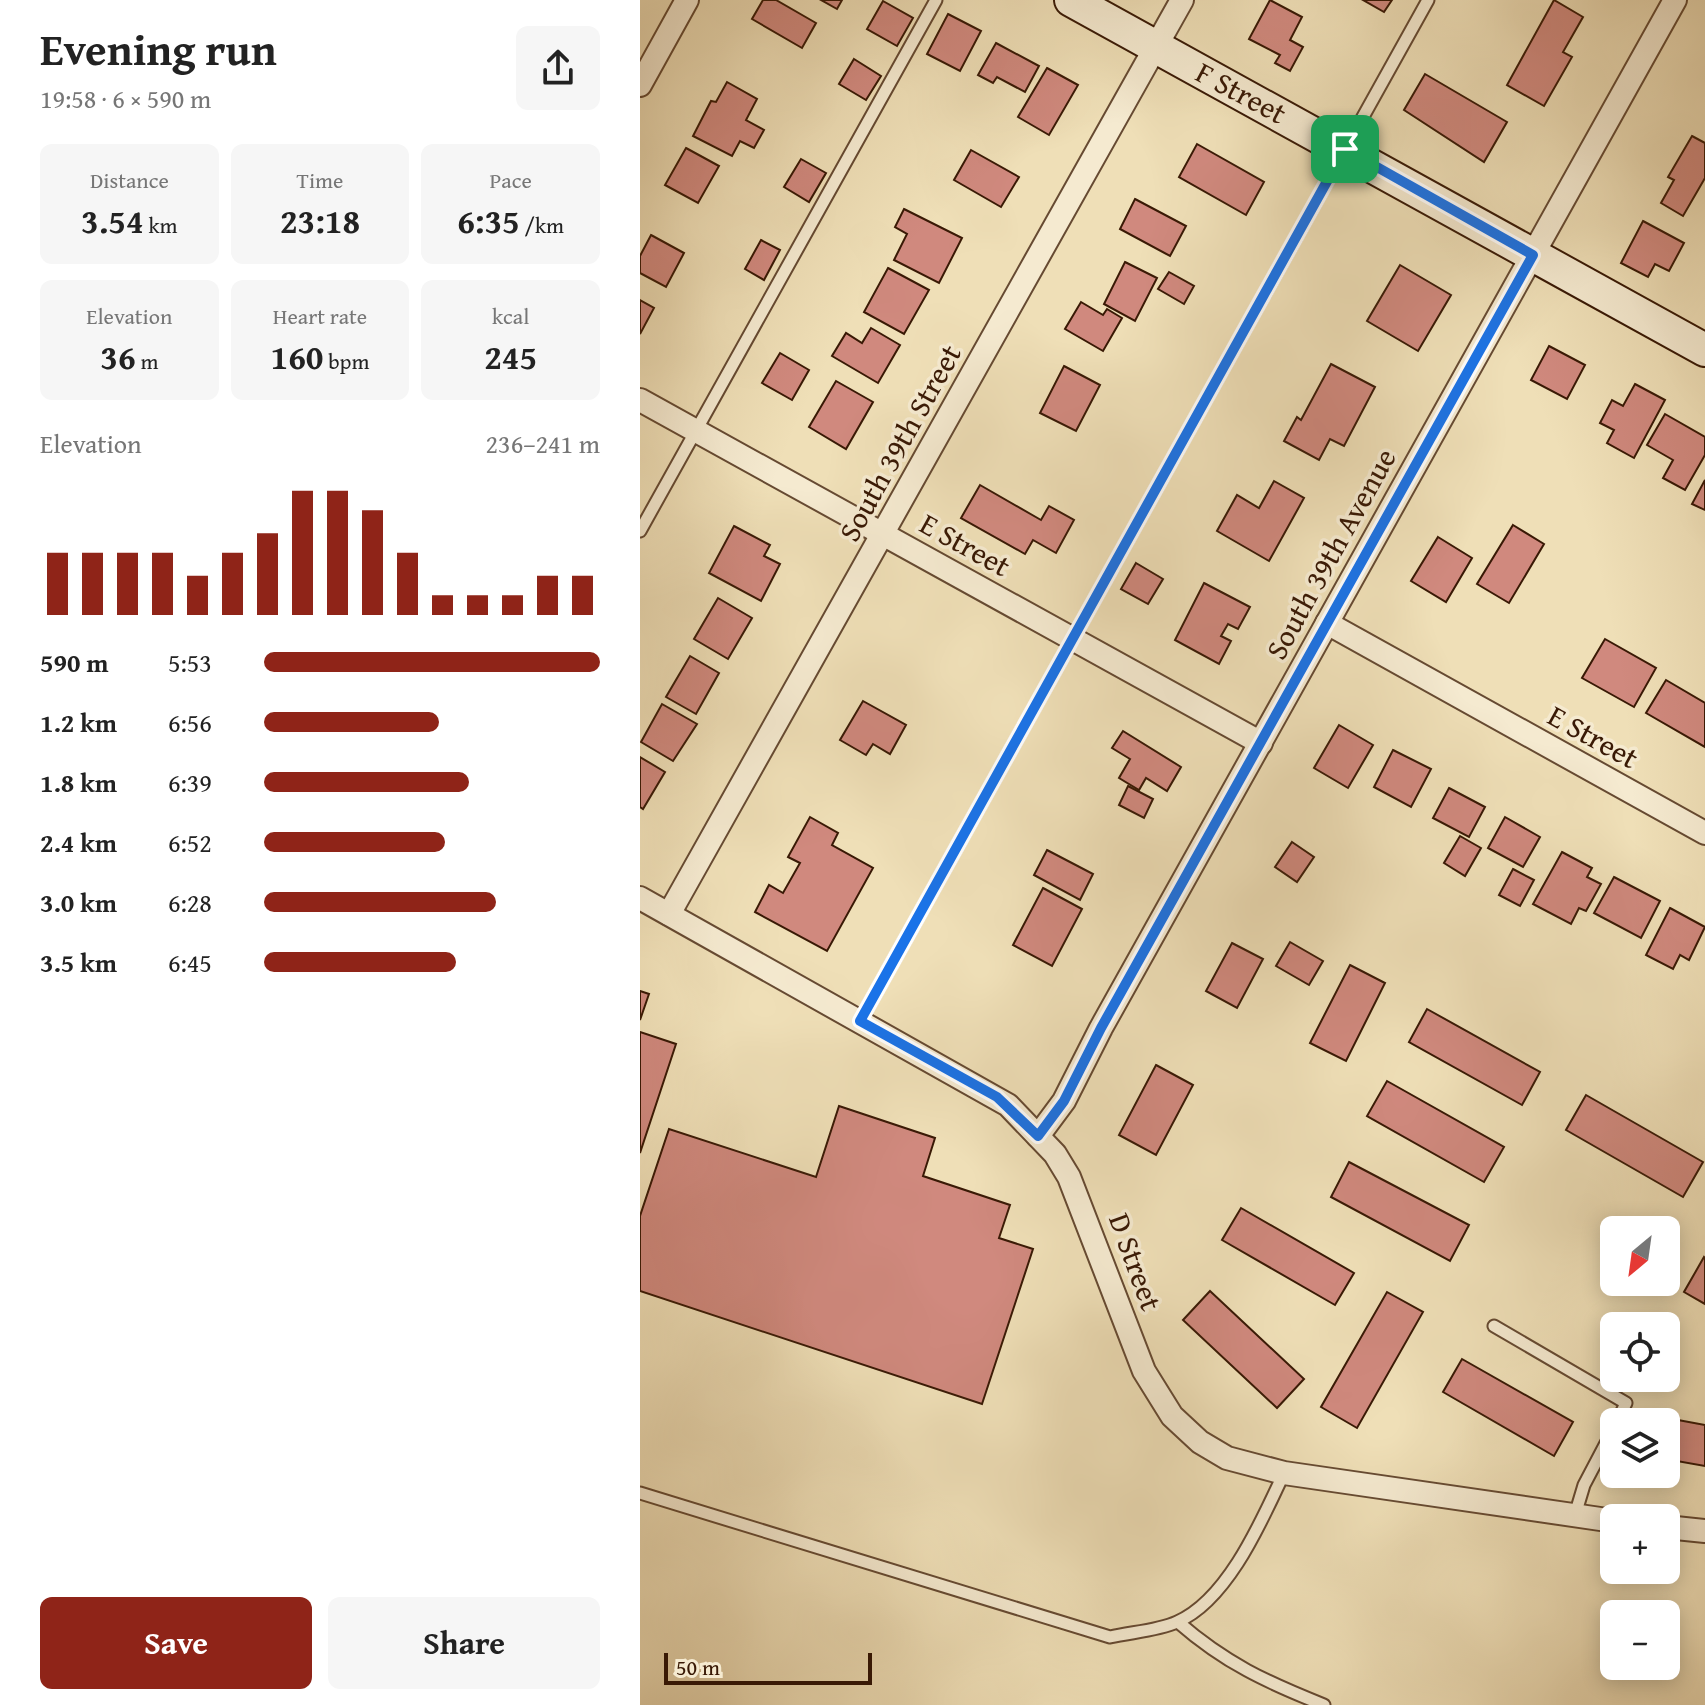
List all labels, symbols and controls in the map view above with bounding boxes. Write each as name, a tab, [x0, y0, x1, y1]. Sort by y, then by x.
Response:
text: Evening run	[40, 17, 277, 81]
button: share	[516, 26, 600, 110]
street label: F Street	[1188, 50, 1295, 135]
text: 19:58 · 6 × 590 m	[40, 79, 211, 118]
pin	[1311, 115, 1379, 183]
icon: arrive	[1323, 127, 1367, 171]
text: Distance	[90, 164, 169, 196]
text: Time	[297, 164, 343, 196]
text: Pace	[490, 164, 532, 196]
text: 3.54	[81, 196, 144, 245]
text: 23:18	[280, 196, 360, 245]
text: 6:35	[457, 196, 520, 245]
text: km	[144, 209, 178, 241]
text: /km	[520, 209, 564, 241]
text: Elevation	[86, 300, 172, 332]
text: Heart rate	[273, 300, 367, 332]
text: kcal	[492, 300, 529, 332]
text: 36	[100, 332, 136, 381]
text: 160	[271, 332, 323, 381]
text: 245	[484, 332, 537, 381]
street label: South 39th Street	[827, 336, 972, 549]
text: m	[136, 345, 158, 377]
text: bpm	[323, 345, 369, 377]
text: Elevation	[40, 424, 142, 463]
text: 236–241 m	[486, 424, 600, 463]
street label: South 39th Avenue	[1254, 440, 1406, 667]
street label: E Street	[912, 501, 1019, 587]
text: 590 m	[40, 643, 108, 682]
text: 5:53	[168, 643, 212, 682]
street label: E Street	[1540, 693, 1647, 779]
text: 1.2 km	[40, 703, 117, 742]
text: 6:56	[168, 703, 212, 742]
text: 1.8 km	[40, 763, 117, 802]
text: 6:39	[168, 763, 212, 802]
text: 2.4 km	[40, 823, 117, 862]
text: 6:52	[168, 823, 212, 862]
text: 3.0 km	[40, 883, 117, 922]
text: 6:28	[168, 883, 212, 922]
text: 3.5 km	[40, 943, 117, 982]
text: 6:45	[168, 943, 212, 982]
street label: D Street	[1098, 1207, 1174, 1317]
north arrow	[1600, 1216, 1680, 1296]
map controls	[1600, 1216, 1680, 1680]
button: locate	[1600, 1312, 1680, 1392]
button: layers	[1600, 1408, 1680, 1488]
button: +	[1600, 1504, 1680, 1584]
button: Save	[40, 1597, 312, 1689]
button: Share	[328, 1597, 600, 1689]
button: −	[1600, 1600, 1680, 1680]
scale bar	[664, 1649, 872, 1685]
text: 50 m	[676, 1651, 720, 1683]

